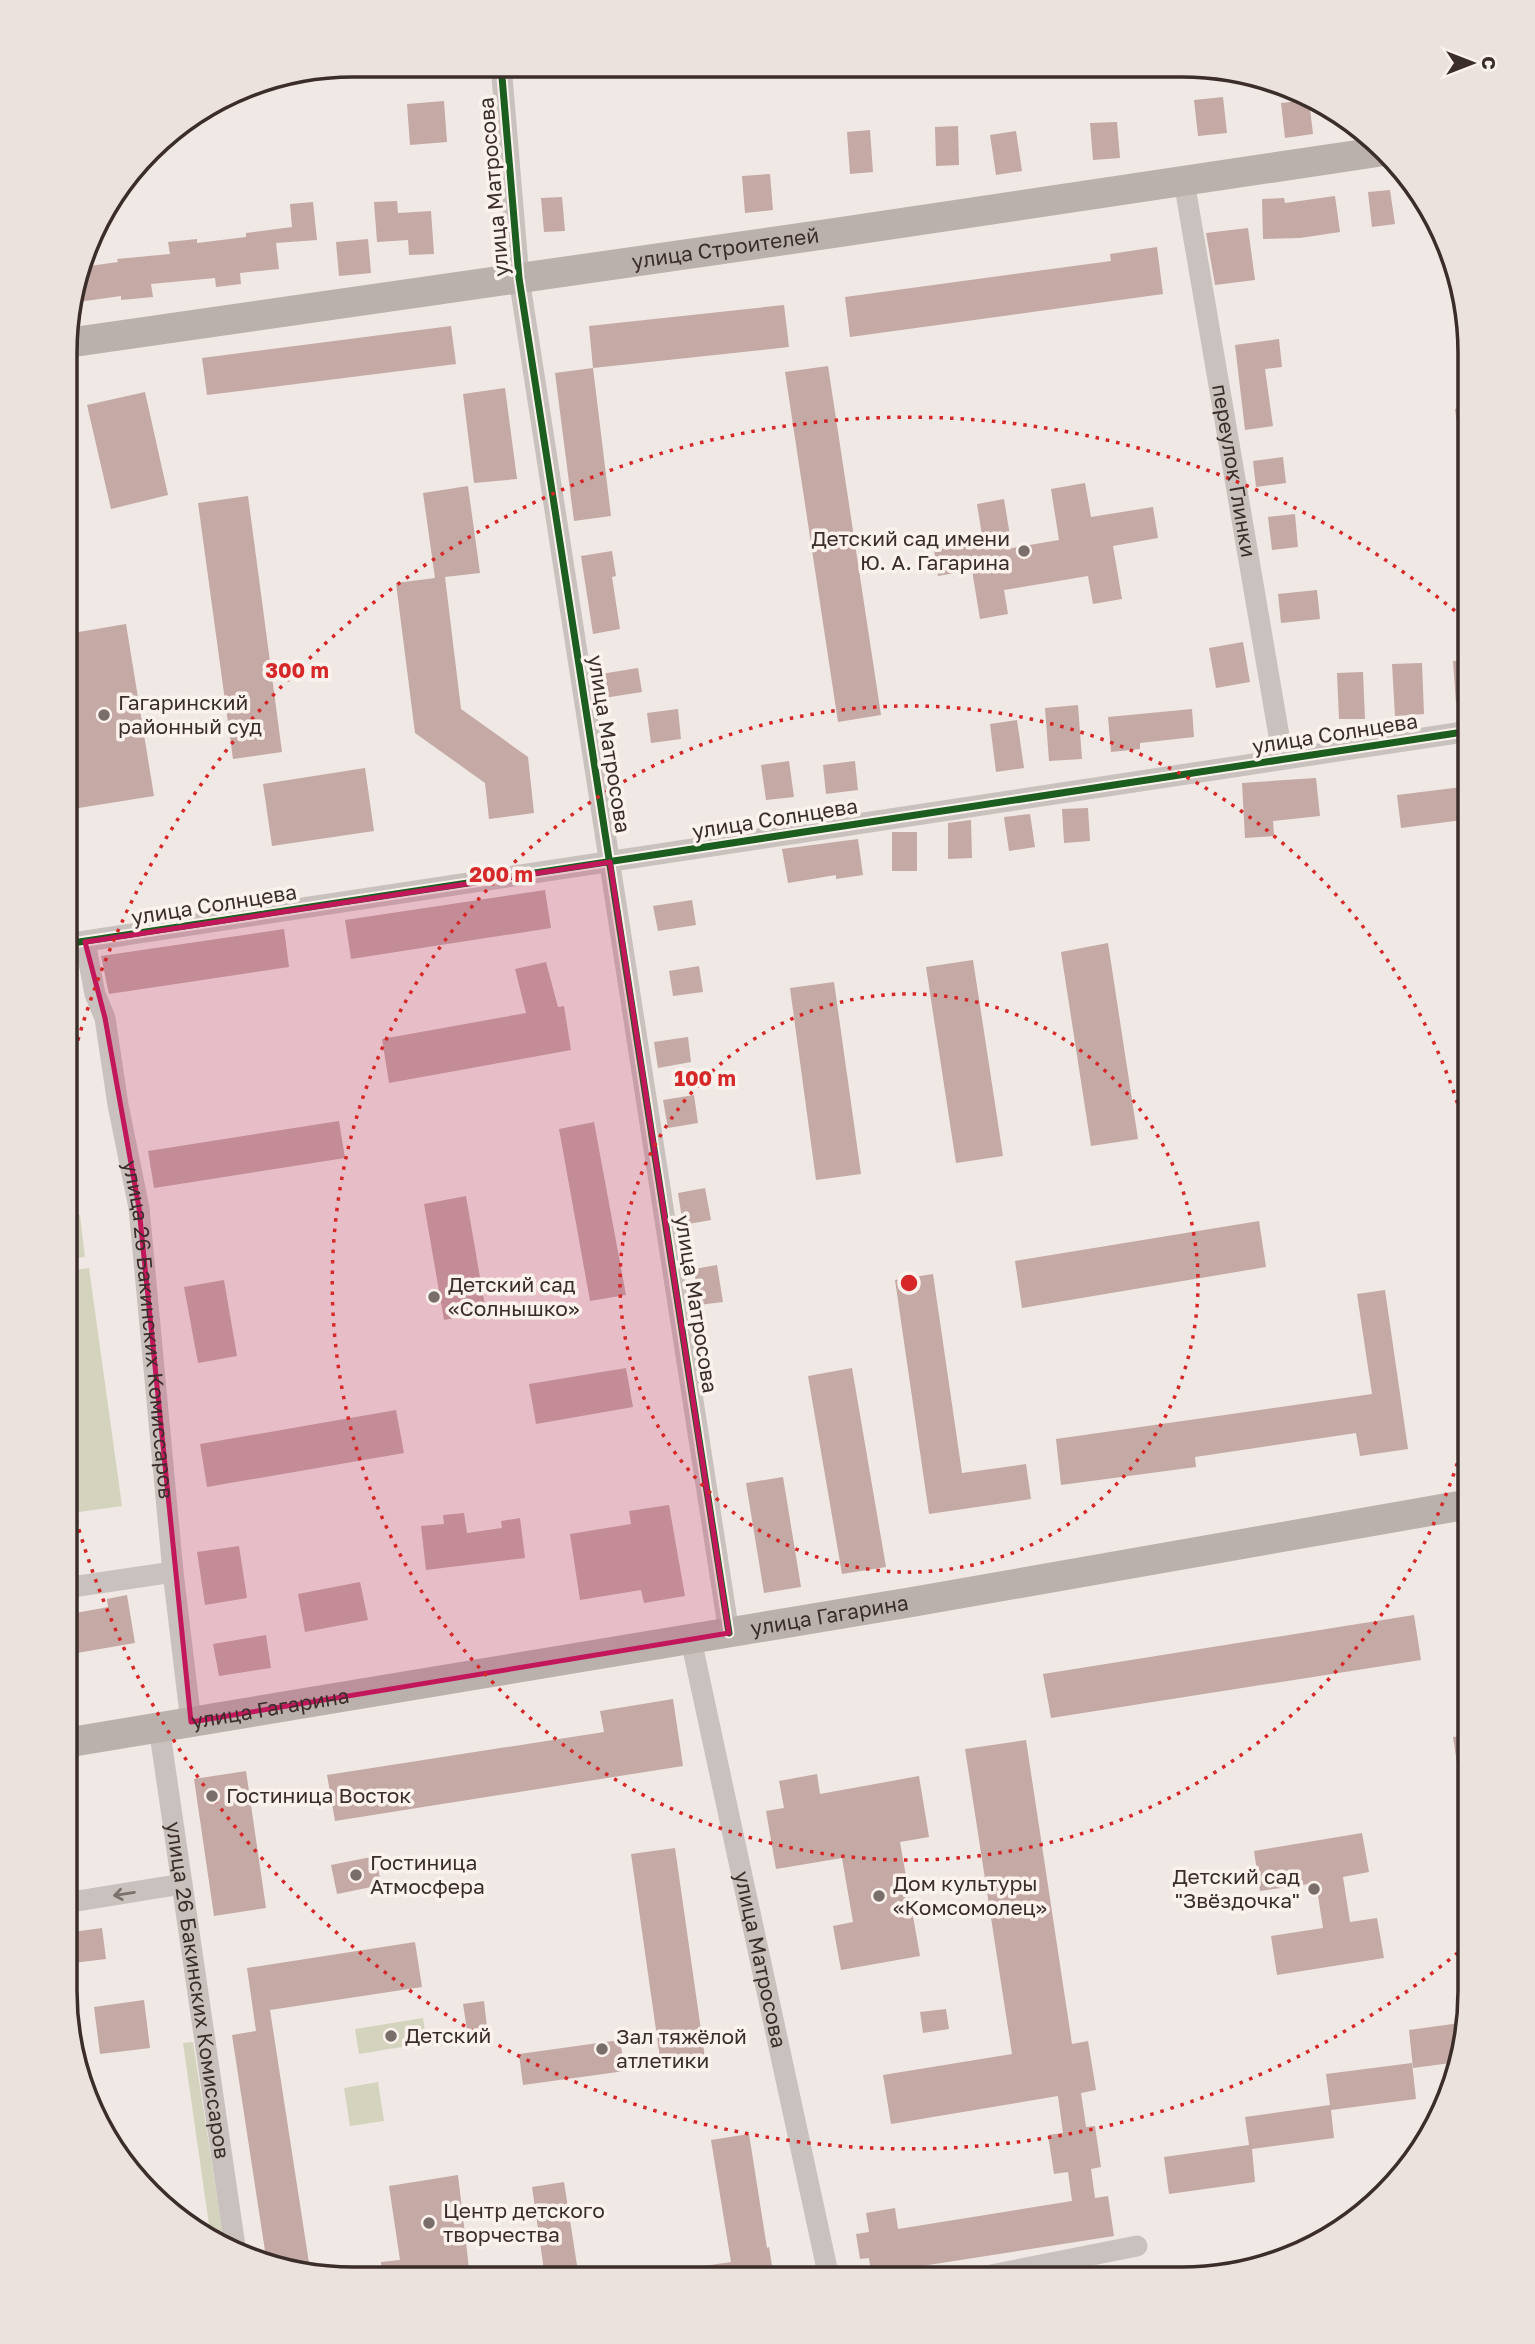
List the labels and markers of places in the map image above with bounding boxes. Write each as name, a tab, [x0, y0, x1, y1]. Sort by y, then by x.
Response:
place label: Детский сад имени Ю. А. Гагарина	[811, 525, 1010, 575]
marker: Детский сад имени Ю. А. Гагарина	[1016, 543, 1032, 559]
place label: Гагаринский районный суд	[118, 689, 262, 739]
marker: Гагаринский районный суд	[96, 707, 112, 723]
place label: Детский сад «Солнышко»	[448, 1271, 579, 1321]
centre of rings	[897, 1271, 921, 1295]
marker: Детский сад «Солнышко»	[426, 1289, 442, 1305]
place label: Гостиница Восток	[226, 1782, 411, 1808]
marker: Гостиница Восток	[204, 1788, 220, 1804]
place label: Гостиница Атмосфера	[370, 1849, 485, 1899]
place label: Детский сад "Звёздочка"	[1172, 1863, 1300, 1913]
marker: Гостиница Атмосфера	[348, 1867, 364, 1883]
place label: Дом культуры «Комсомолец»	[893, 1870, 1047, 1920]
marker: Детский сад "Звёздочка"	[1306, 1881, 1322, 1897]
marker: Дом культуры «Комсомолец»	[871, 1888, 887, 1904]
place label: Детский	[405, 2022, 491, 2048]
place label: Зал тяжёлой атлетики	[616, 2023, 747, 2073]
marker: Детский	[383, 2028, 399, 2044]
marker: Зал тяжёлой атлетики	[594, 2041, 610, 2057]
place label: Центр детского творчества	[443, 2197, 605, 2247]
marker: Центр детского творчества	[421, 2215, 437, 2231]

